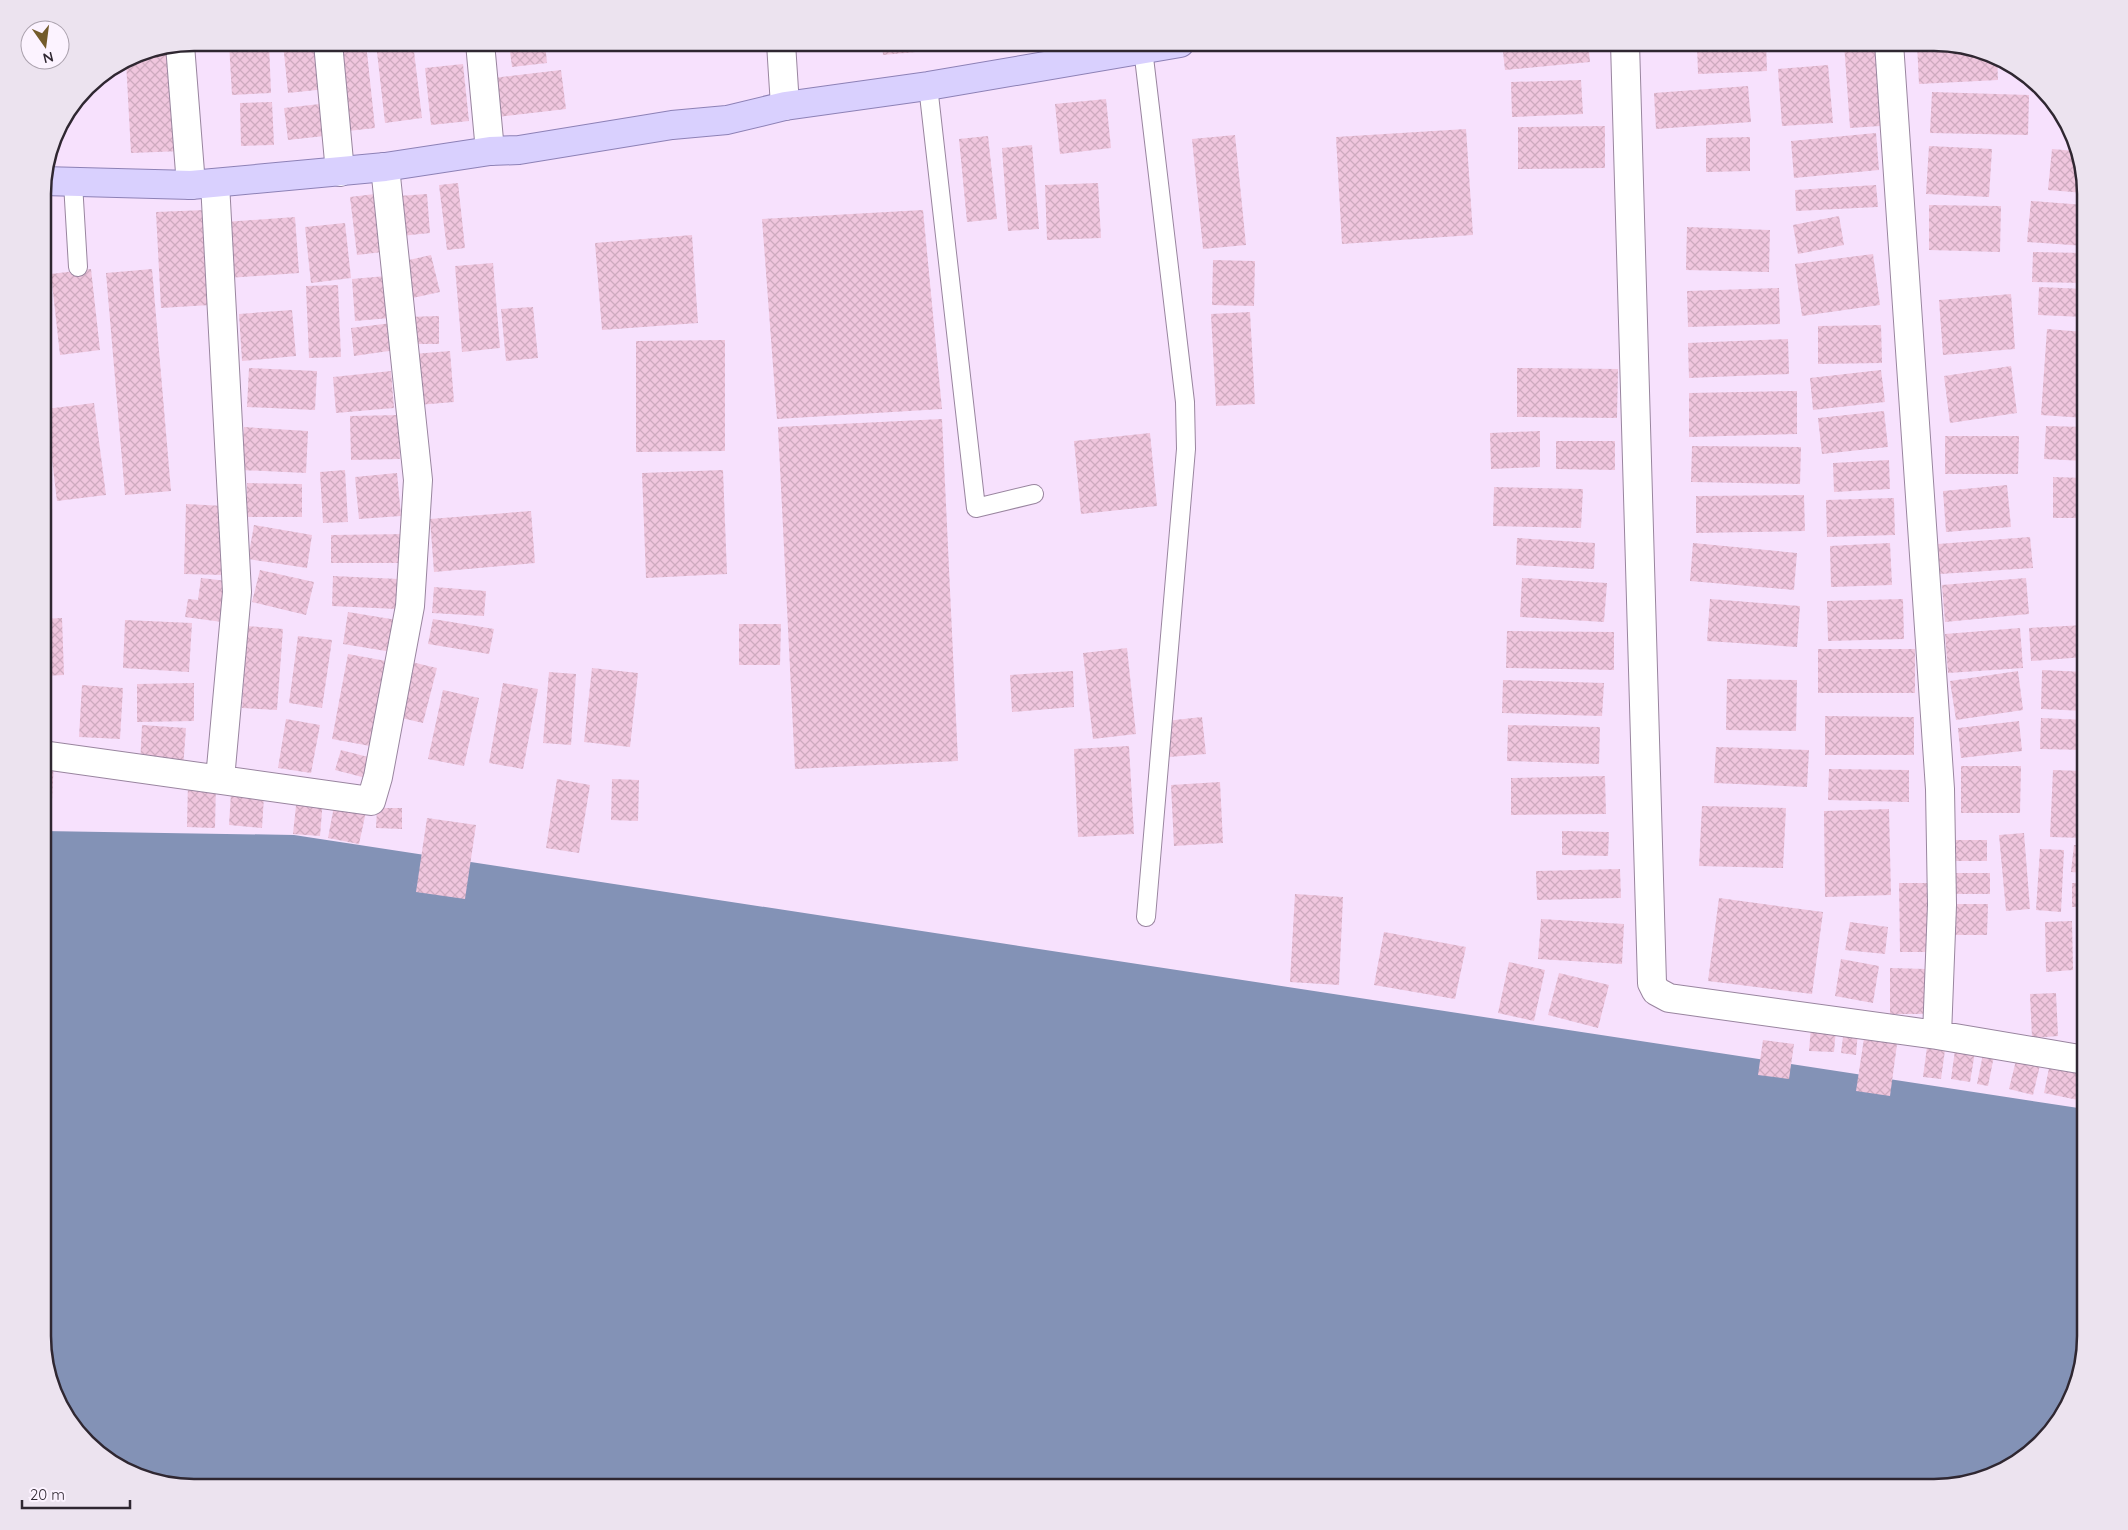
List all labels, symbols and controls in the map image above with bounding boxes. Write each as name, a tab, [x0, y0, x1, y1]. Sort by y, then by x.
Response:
north arrow	[20, 20, 70, 70]
text: N	[41, 48, 55, 68]
scale bar	[22, 1478, 130, 1510]
text: 20 m	[30, 1485, 65, 1504]

